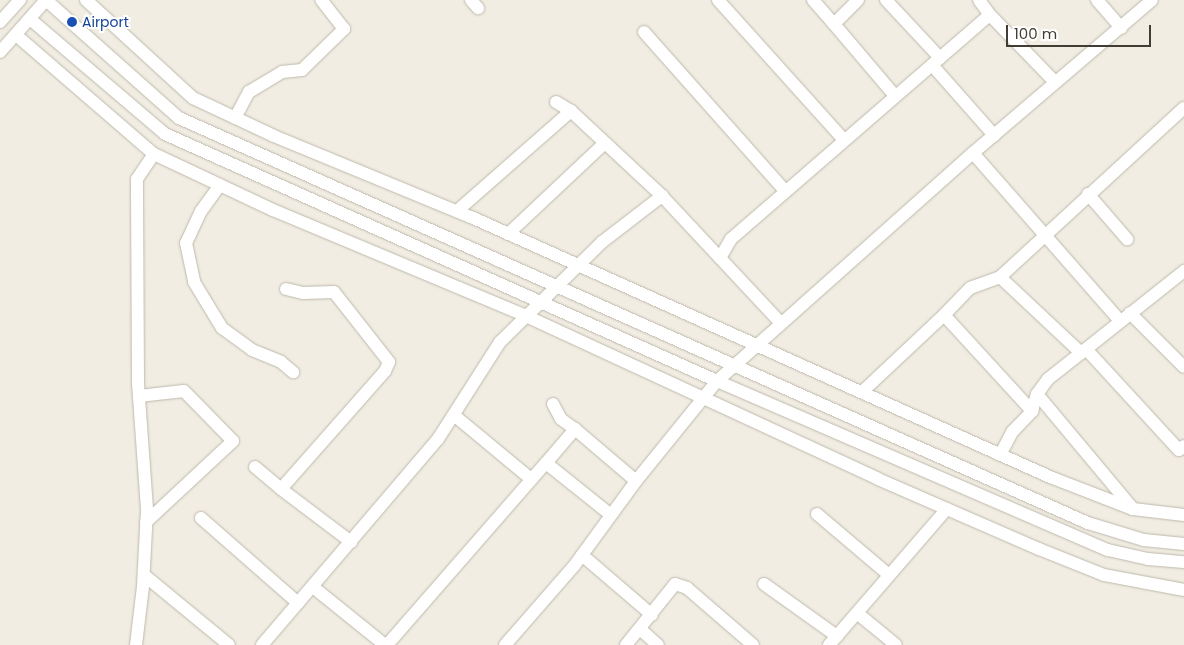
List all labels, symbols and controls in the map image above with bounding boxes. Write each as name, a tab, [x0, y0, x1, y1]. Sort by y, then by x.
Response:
place label: Airport	[82, 14, 129, 30]
scale bar	[1009, 15, 1154, 47]
marker: Airport	[66, 16, 78, 28]
text: 100 m	[1014, 23, 1057, 44]

